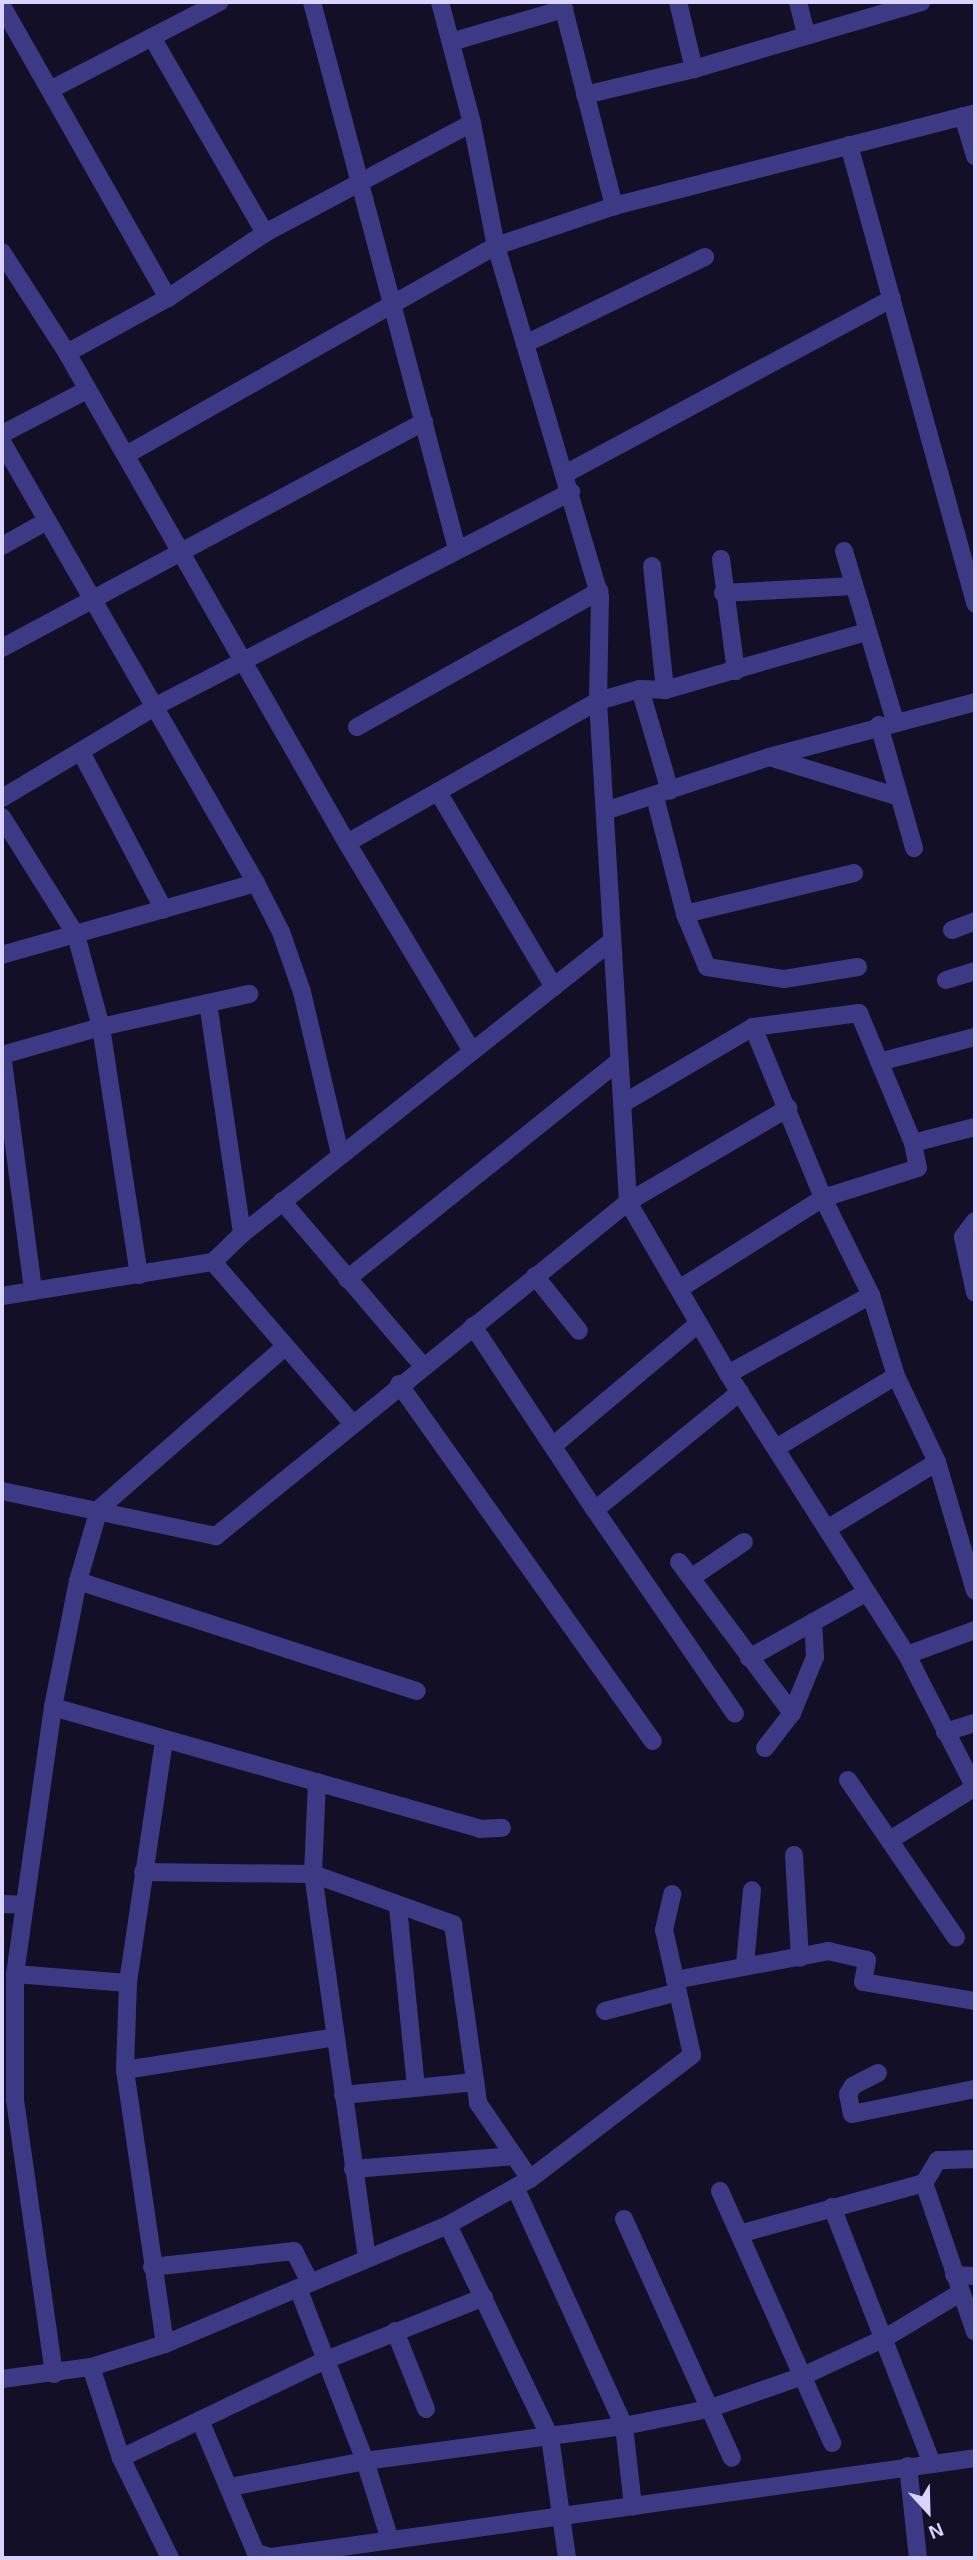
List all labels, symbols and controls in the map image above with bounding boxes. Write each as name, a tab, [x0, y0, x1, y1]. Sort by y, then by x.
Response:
north arrow	[893, 2476, 963, 2546]
text: N	[926, 2519, 946, 2543]

